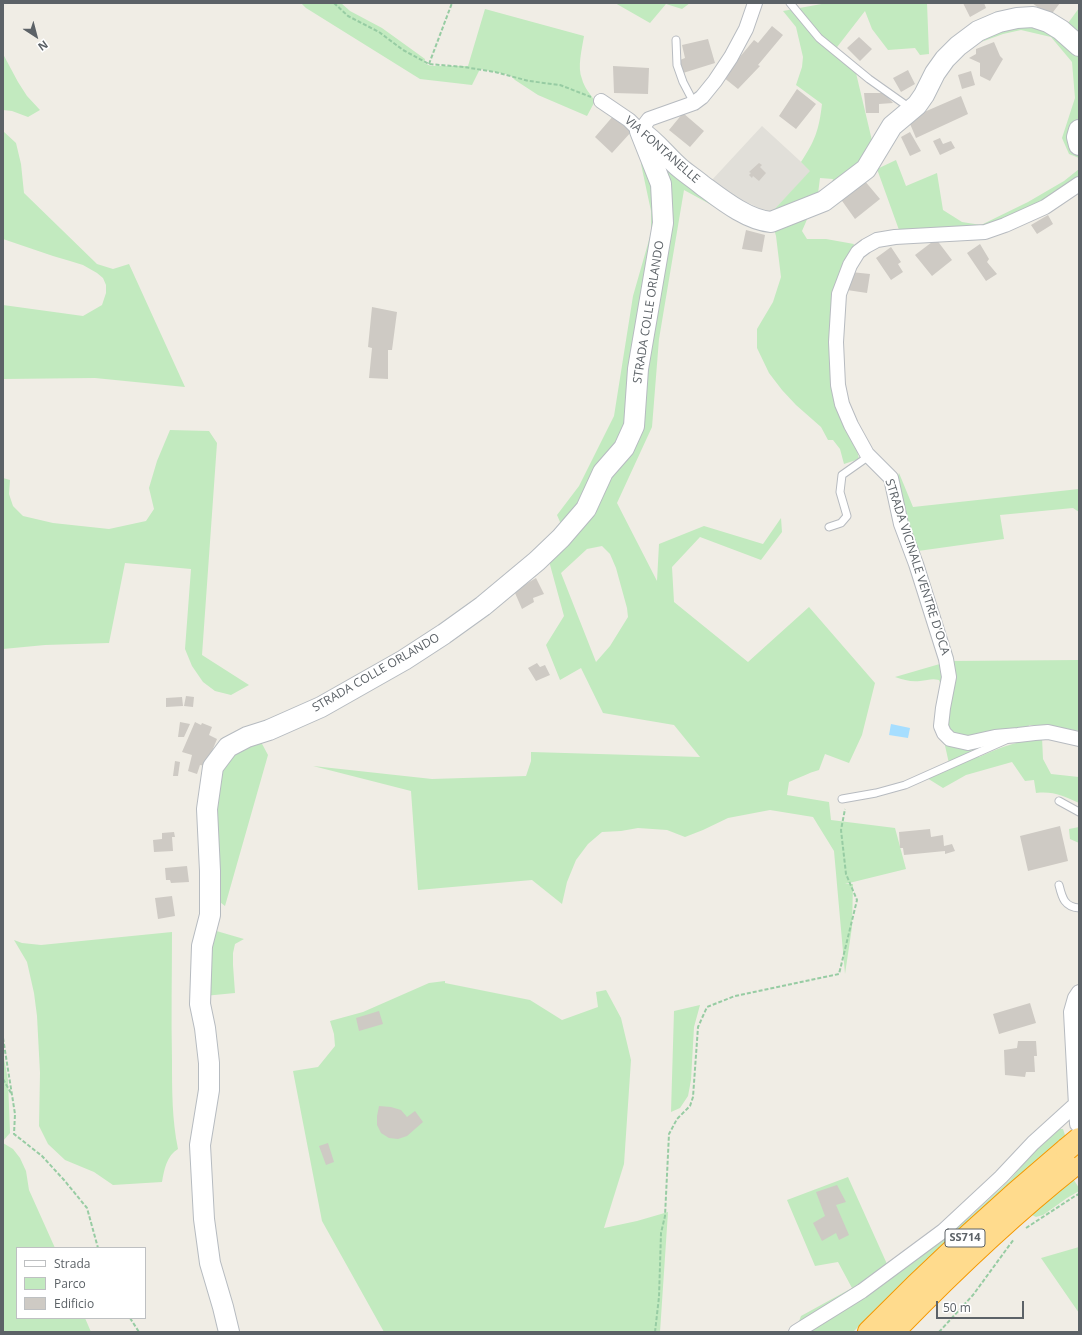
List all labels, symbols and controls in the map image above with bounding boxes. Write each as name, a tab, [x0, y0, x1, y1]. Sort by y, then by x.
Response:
north arrow	[16, 16, 56, 56]
text: N	[35, 37, 51, 55]
street label: VIA FONTANELLE	[621, 113, 703, 187]
street label: STRADA COLLE ORLANDO	[631, 240, 667, 384]
street label: STRADA VICINALE VENTRE D'OCA	[882, 477, 952, 657]
street label: STRADA COLLE ORLANDO	[310, 631, 442, 715]
road number: SS714	[945, 1229, 985, 1247]
legend	[16, 1247, 146, 1319]
text: Strada	[54, 1255, 90, 1272]
text: Parco	[54, 1275, 86, 1292]
scale bar	[938, 1293, 1026, 1319]
text: Edificio	[54, 1295, 94, 1312]
text: 50 m	[943, 1299, 971, 1316]

